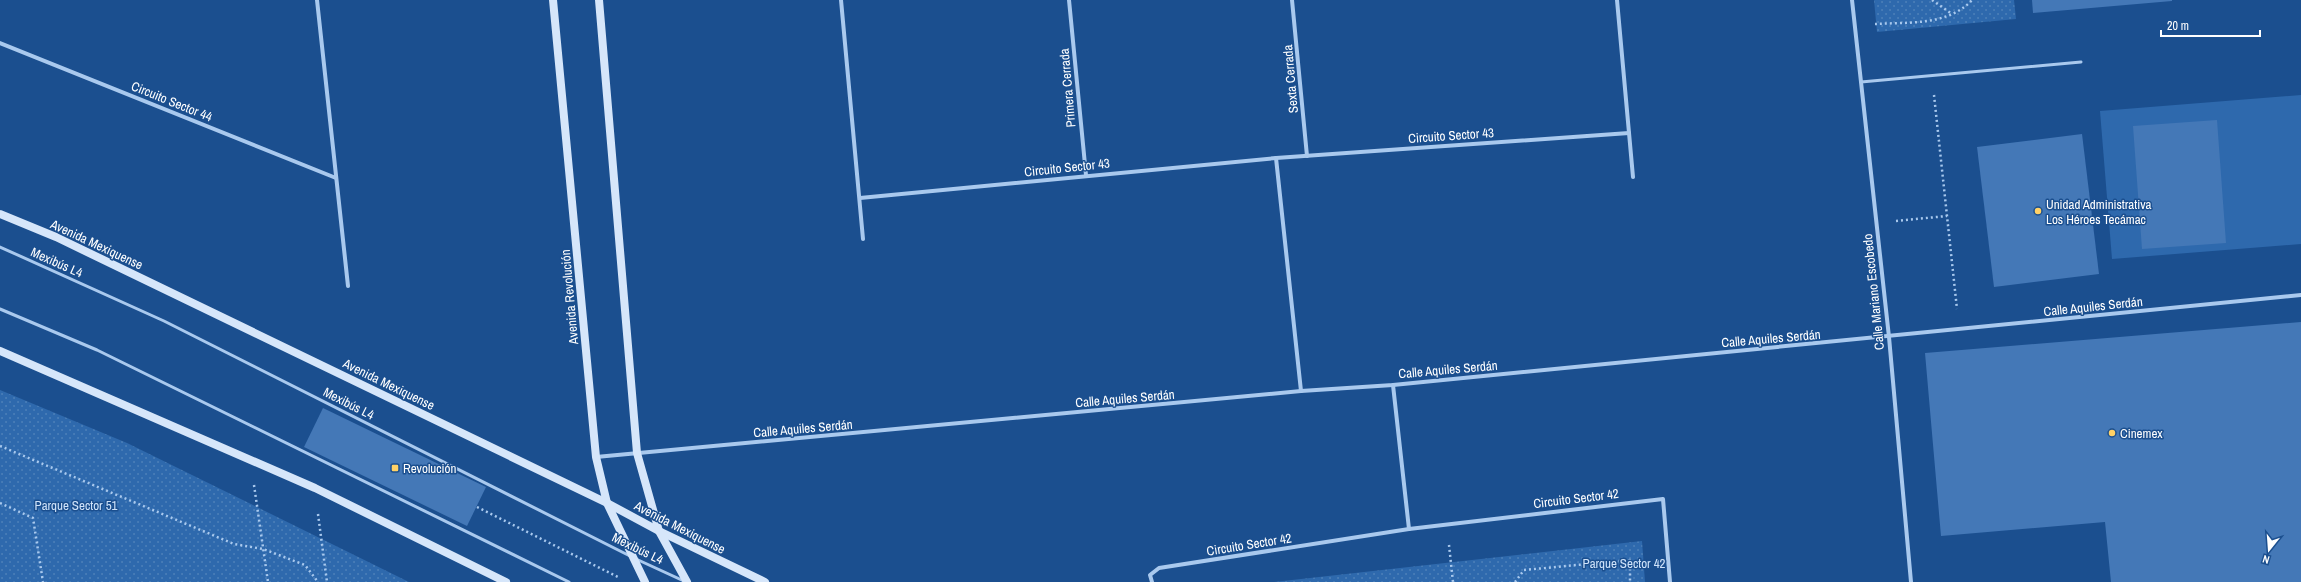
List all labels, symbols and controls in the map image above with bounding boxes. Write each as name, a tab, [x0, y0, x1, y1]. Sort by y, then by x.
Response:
scale bar	[2161, 12, 2260, 38]
text: 20 m	[2167, 18, 2189, 34]
street label: Sexta Cerrada	[1279, 44, 1302, 114]
street label: Primera Cerrada	[1056, 48, 1079, 128]
street label: Circuito Sector 44	[129, 77, 215, 125]
street label: Circuito Sector 43	[1408, 124, 1495, 147]
street label: Circuito Sector 43	[1023, 155, 1111, 180]
place label: Unidad Administrativa Los Héroes Tecámac	[2046, 196, 2152, 228]
marker: Unidad Administrativa Los Héroes Tecámac	[2033, 206, 2043, 216]
street label: Avenida Mexiquense	[47, 215, 146, 273]
street label: Calle Mariano Escobedo	[1859, 233, 1888, 351]
street label: Mexibús L4	[28, 243, 85, 281]
street label: Avenida Revolución	[557, 249, 582, 346]
street label: Calle Aquiles Serdán	[2043, 293, 2144, 320]
street label: Calle Aquiles Serdán	[1721, 326, 1821, 351]
street label: Avenida Mexiquense	[339, 354, 437, 414]
street label: Calle Aquiles Serdán	[1398, 357, 1498, 382]
street label: Mexibús L4	[320, 383, 377, 424]
street label: Calle Aquiles Serdán	[1075, 386, 1175, 411]
street label: Calle Aquiles Serdán	[753, 416, 853, 441]
place label: Cinemex	[2120, 425, 2163, 442]
marker: Cinemex	[2107, 428, 2117, 438]
place label: Revolución	[403, 460, 456, 477]
marker: Revolución	[390, 463, 400, 473]
street label: Circuito Sector 42	[1532, 485, 1620, 512]
park label: Parque Sector 51	[35, 497, 118, 514]
street label: Avenida Mexiquense	[630, 497, 728, 558]
street label: Mexibús L4	[609, 529, 666, 568]
street label: Circuito Sector 42	[1205, 529, 1293, 560]
north arrow	[2249, 530, 2289, 570]
text: N	[2261, 552, 2271, 567]
park label: Parque Sector 42	[1583, 555, 1666, 572]

